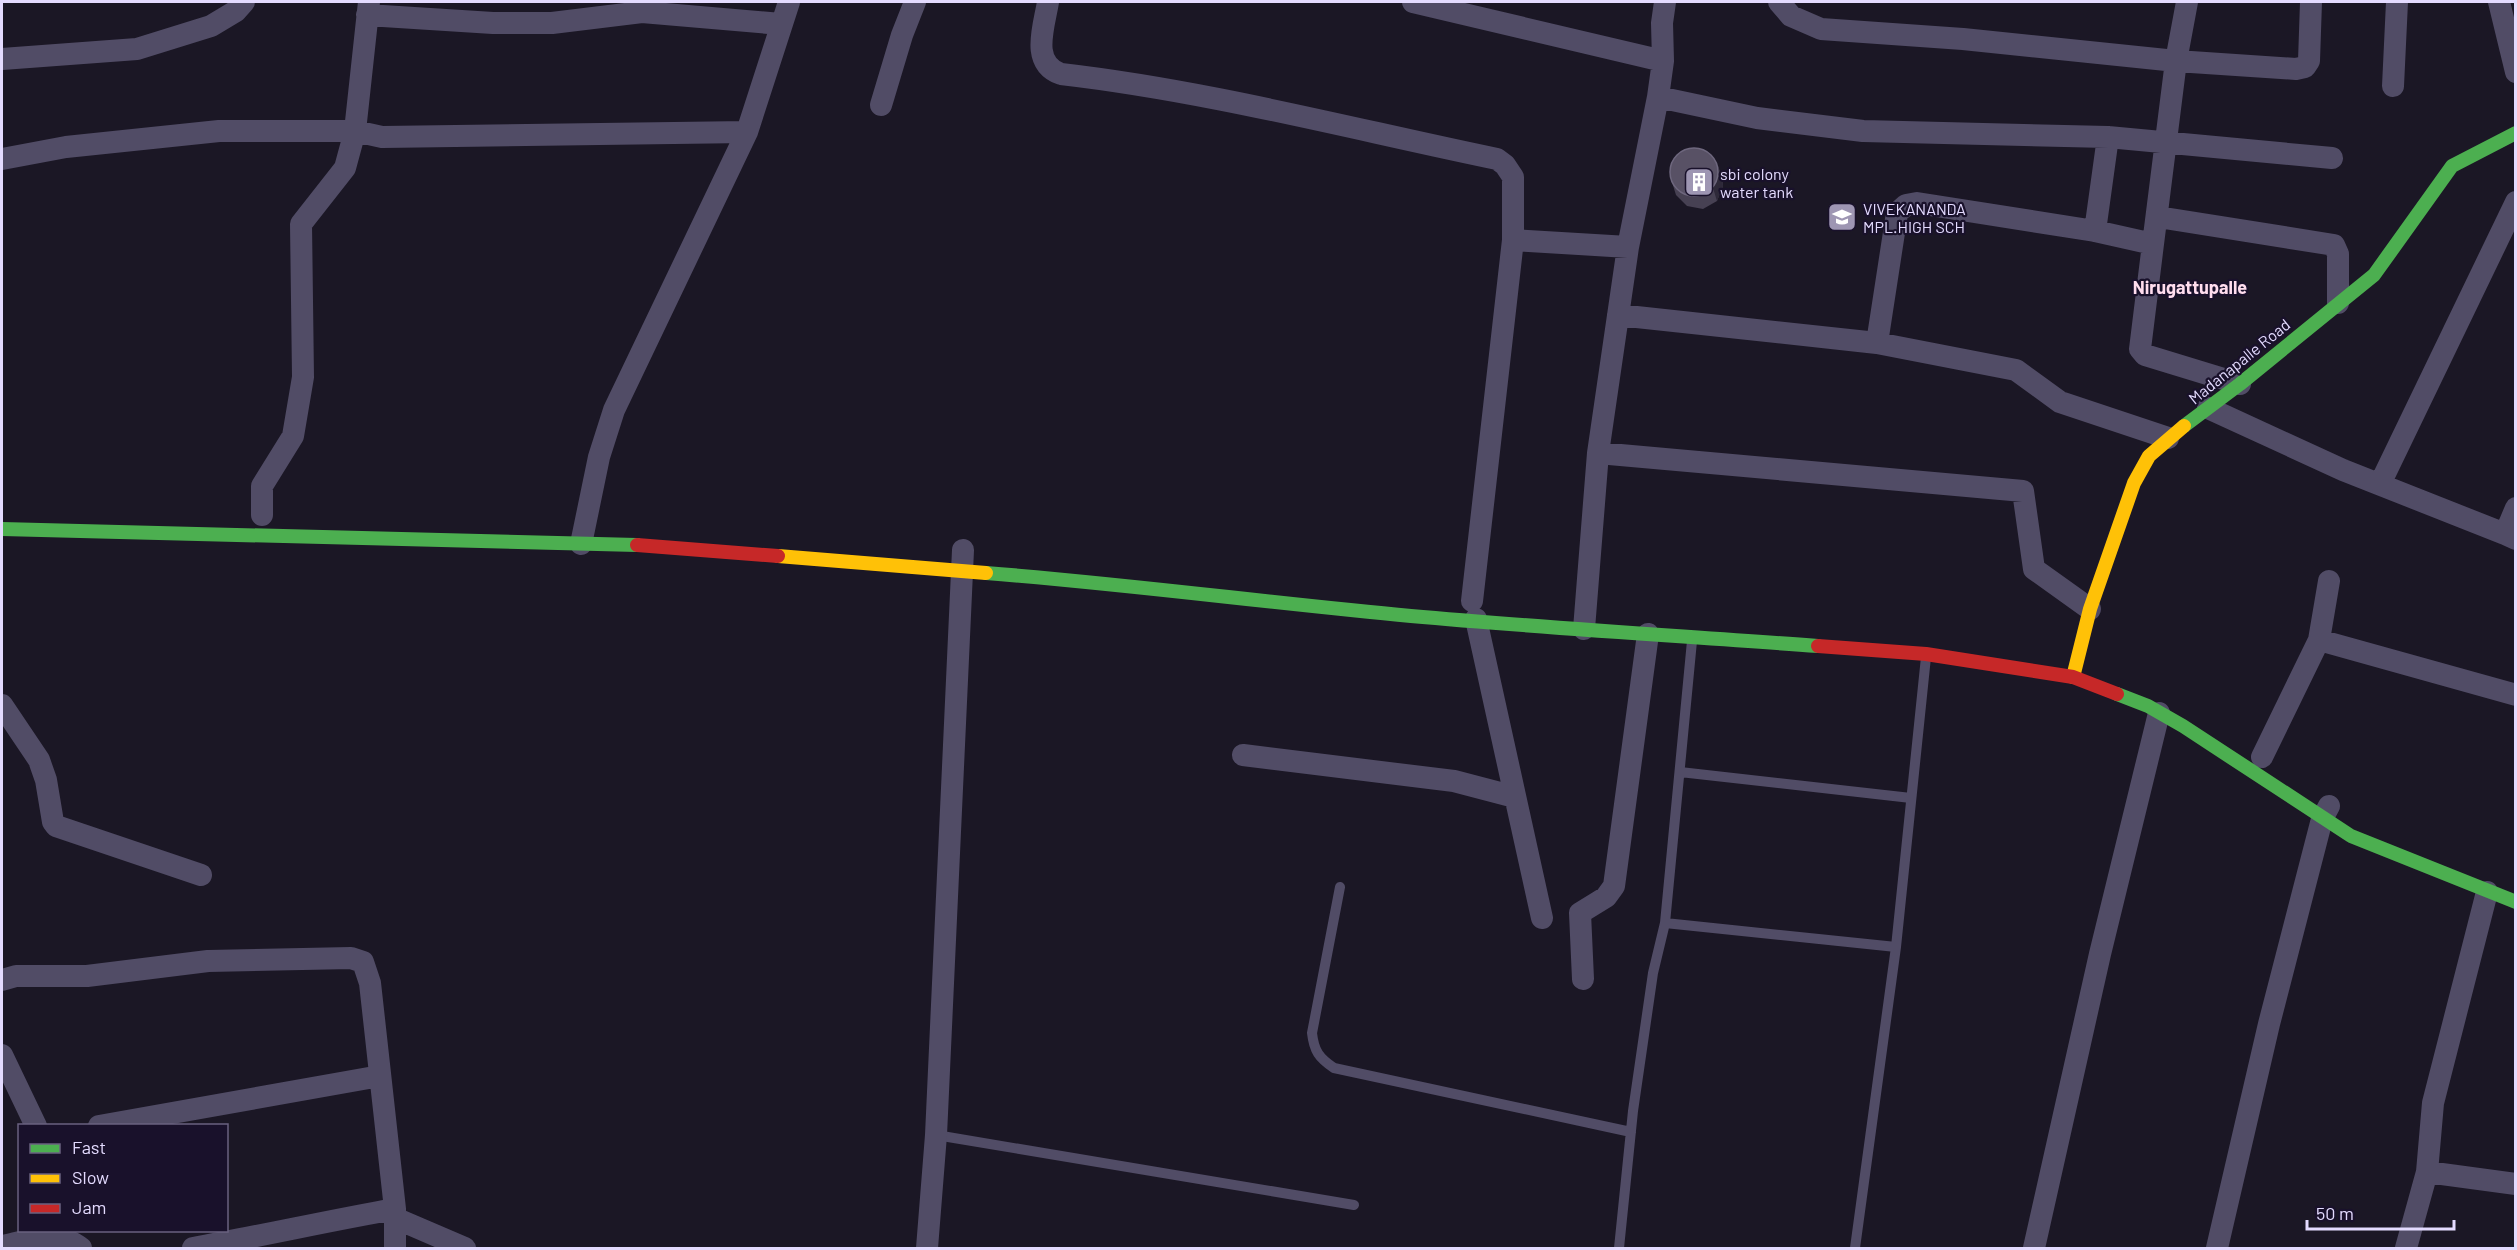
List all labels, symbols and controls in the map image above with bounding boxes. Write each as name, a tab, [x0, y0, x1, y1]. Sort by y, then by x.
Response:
place label: sbi colony water tank	[1720, 164, 1793, 201]
building icon: sbi colony water tank	[1683, 166, 1715, 198]
place label: VIVEKANANDA MPL.HIGH SCH	[1863, 199, 1966, 236]
school or university icon: VIVEKANANDA MPL.HIGH SCH	[1826, 201, 1858, 233]
district label: Nirugattupalle	[2133, 276, 2247, 298]
street label: Madanapalle Road	[2185, 314, 2293, 408]
legend	[18, 1124, 228, 1232]
text: Fast	[72, 1136, 106, 1158]
text: Slow	[72, 1166, 109, 1188]
scale bar	[2307, 1193, 2454, 1231]
text: Jam	[72, 1196, 106, 1218]
text: 50 m	[2316, 1202, 2354, 1224]

